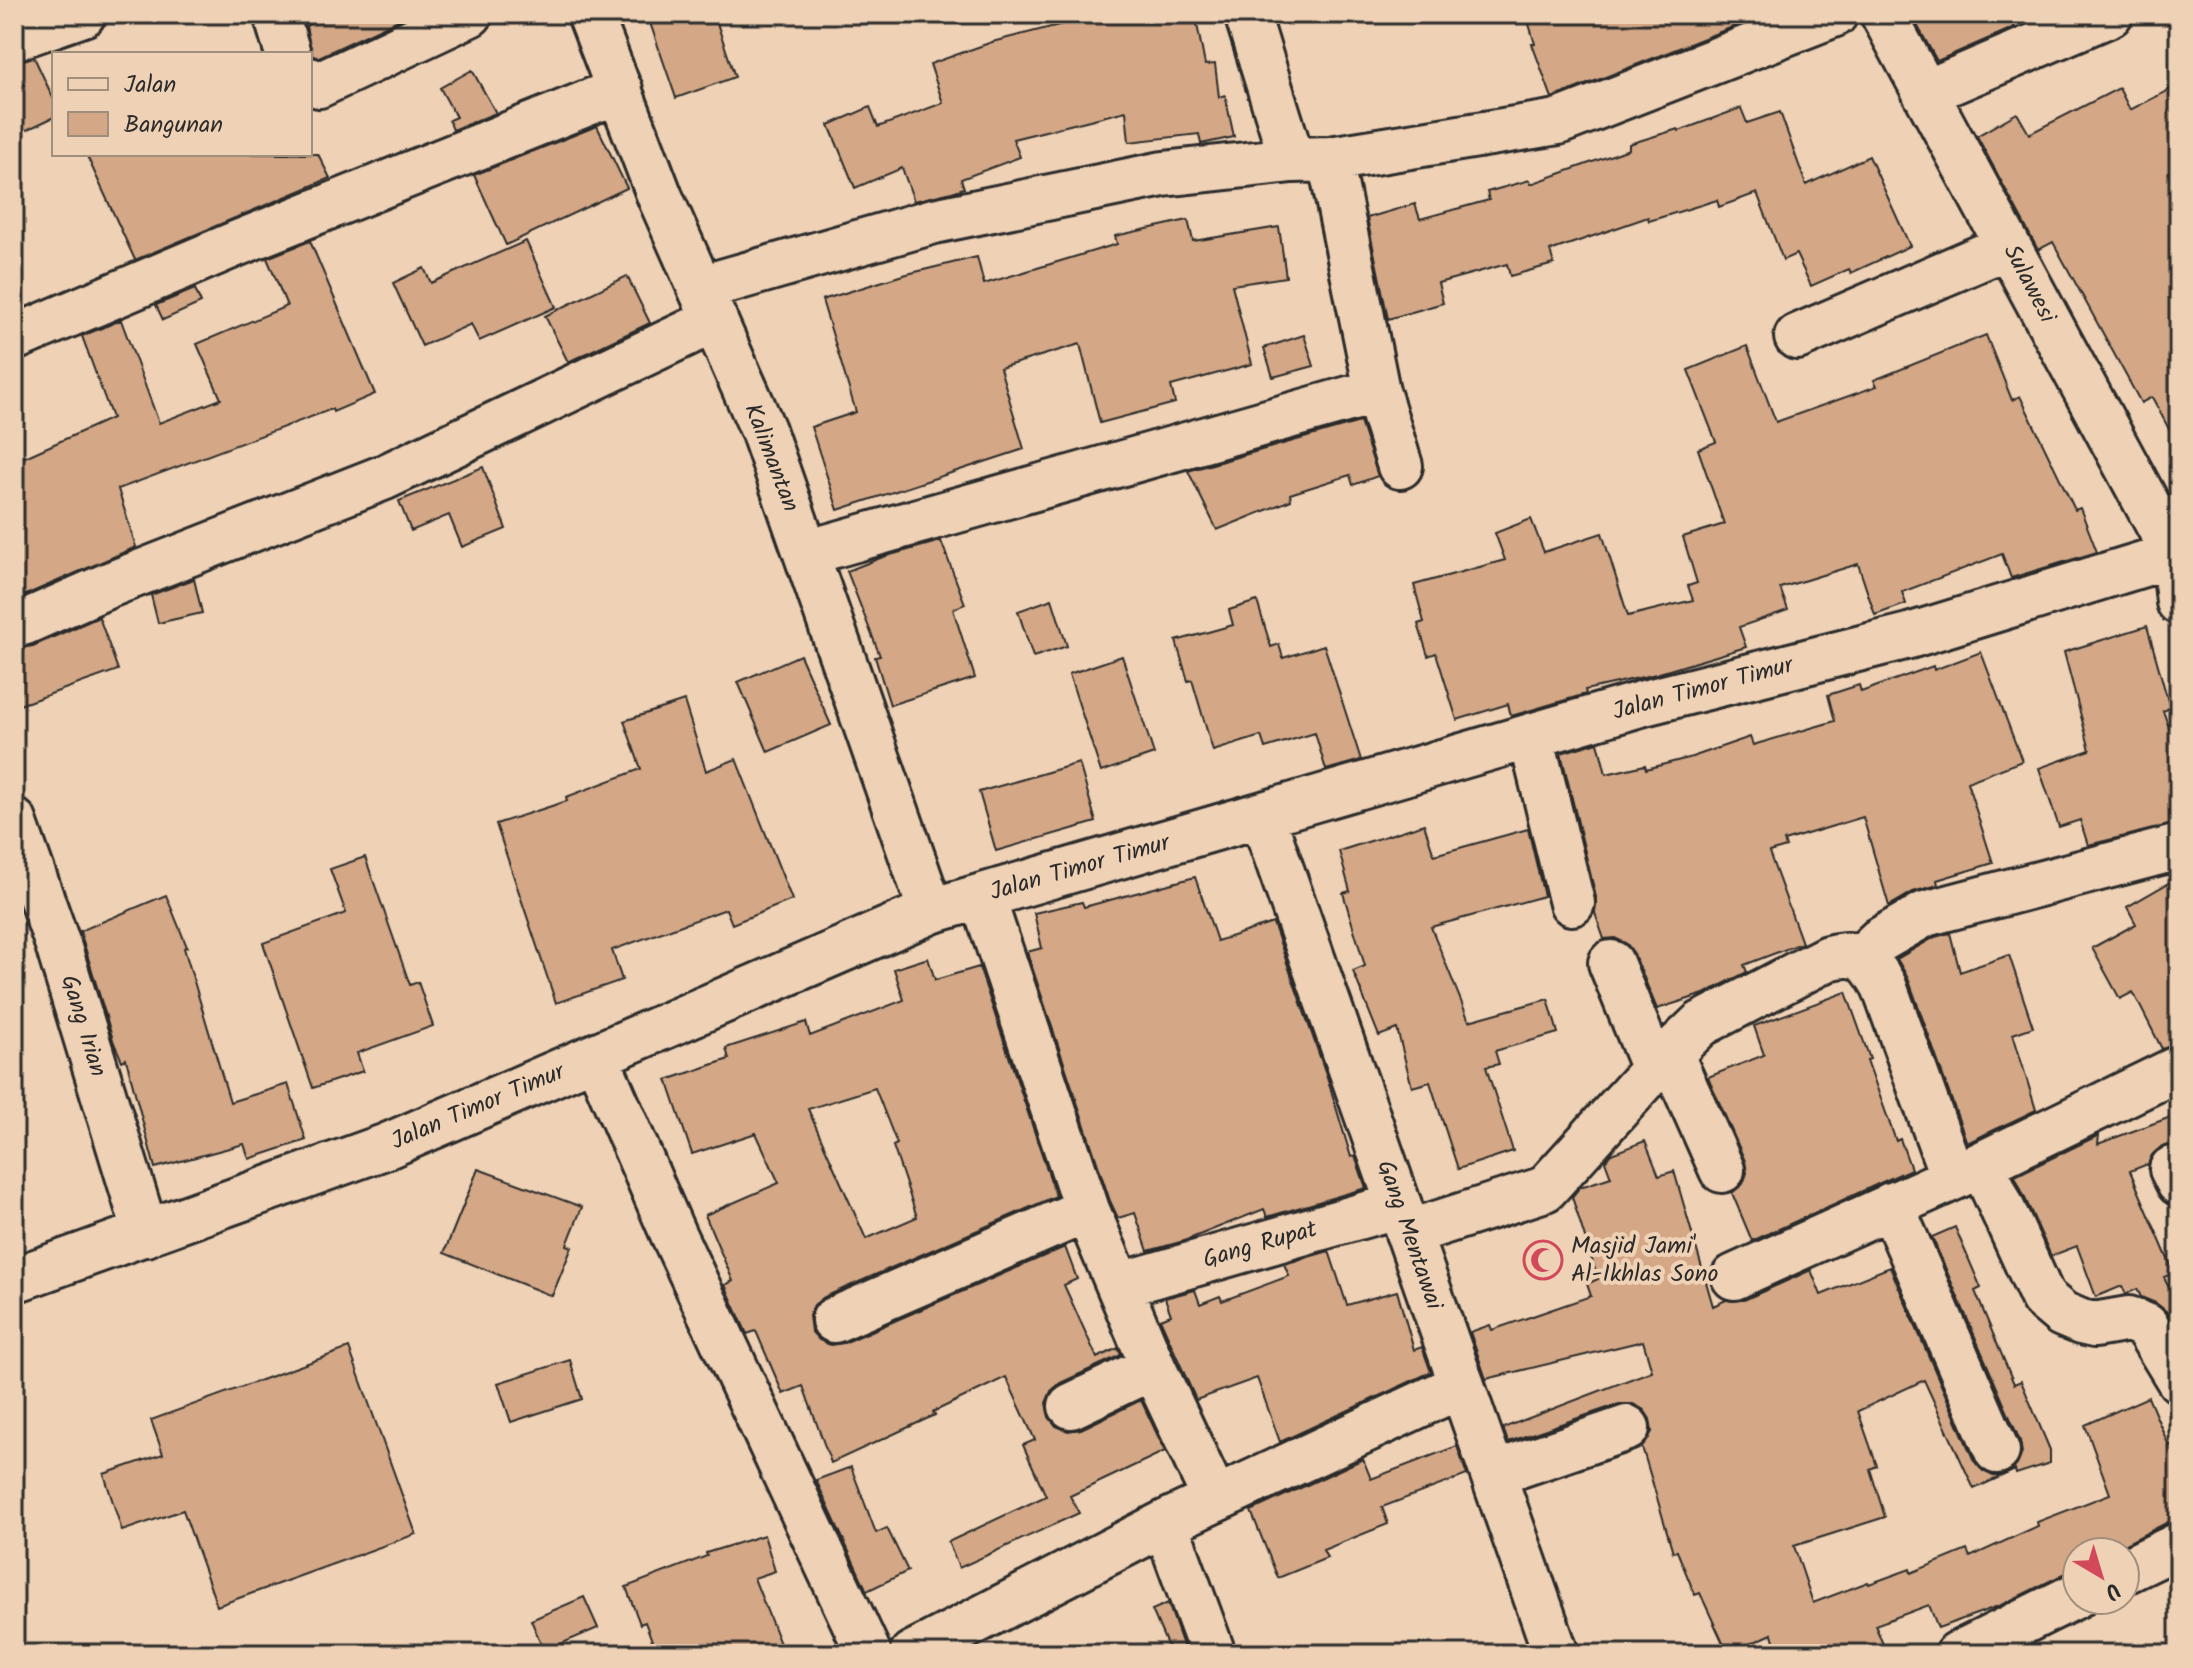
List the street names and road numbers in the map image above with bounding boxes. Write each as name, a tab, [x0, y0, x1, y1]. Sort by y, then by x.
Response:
street label: Sulawesi	[1992, 238, 2067, 332]
street label: Kalimantan	[732, 398, 810, 518]
street label: Jalan Timor Timur	[1608, 646, 1800, 732]
street label: Jalan Timor Timur	[986, 823, 1176, 912]
street label: Gang Irian	[49, 970, 117, 1082]
street label: Jalan Timor Timur	[385, 1052, 573, 1161]
street label: Gang Mentawai	[1365, 1155, 1453, 1316]
street label: Gang Rupat	[1198, 1210, 1322, 1280]

